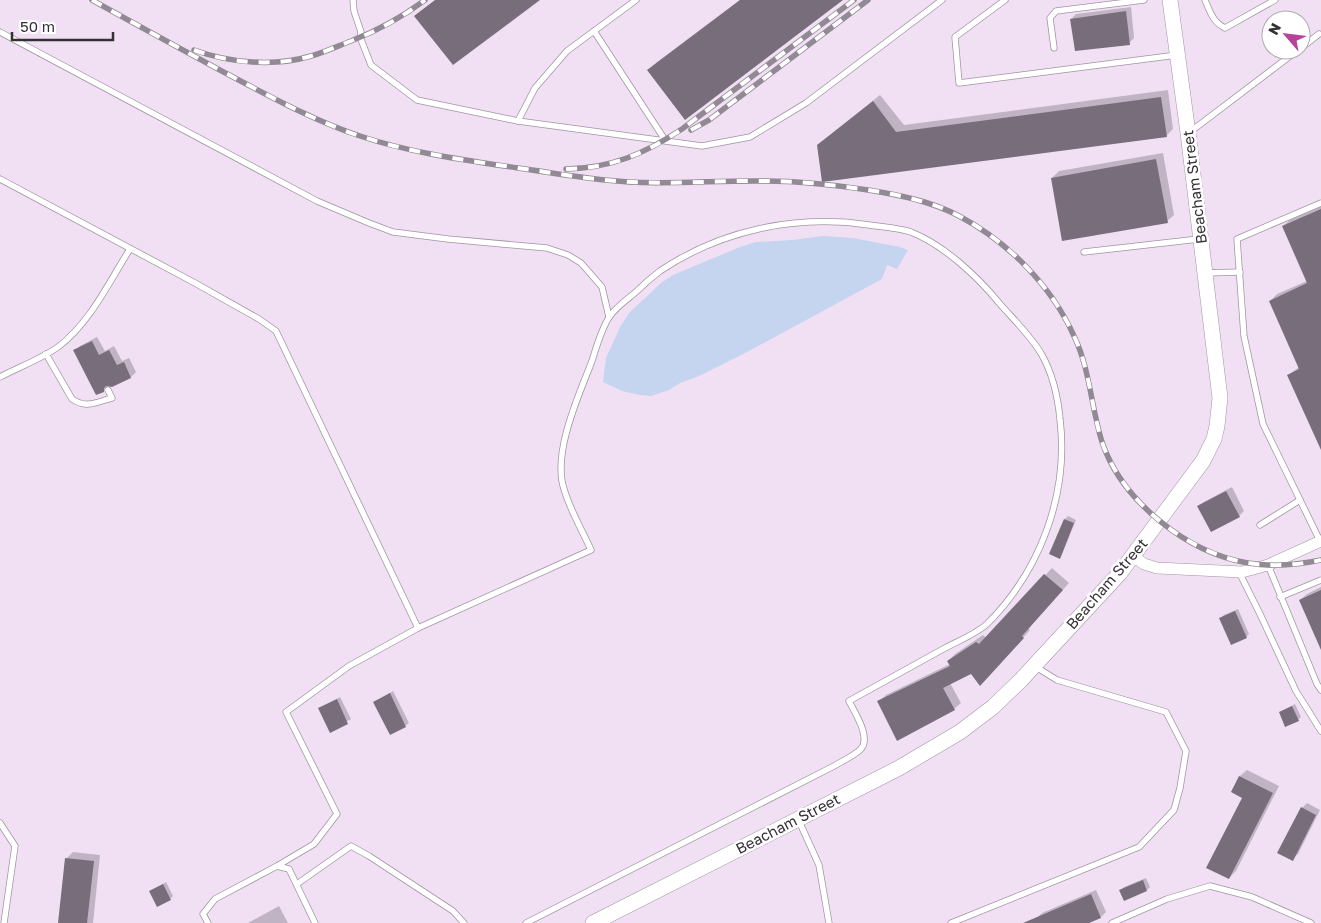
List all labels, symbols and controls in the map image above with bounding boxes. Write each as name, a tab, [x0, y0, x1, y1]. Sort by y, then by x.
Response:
scale bar	[12, 10, 114, 42]
north arrow	[1261, 10, 1311, 60]
text: 50 m	[20, 17, 55, 35]
text: N	[1264, 20, 1284, 37]
street label: Beacham Street	[1178, 129, 1210, 245]
street label: Beacham Street	[1062, 534, 1151, 632]
street label: Beacham Street	[732, 789, 843, 857]

